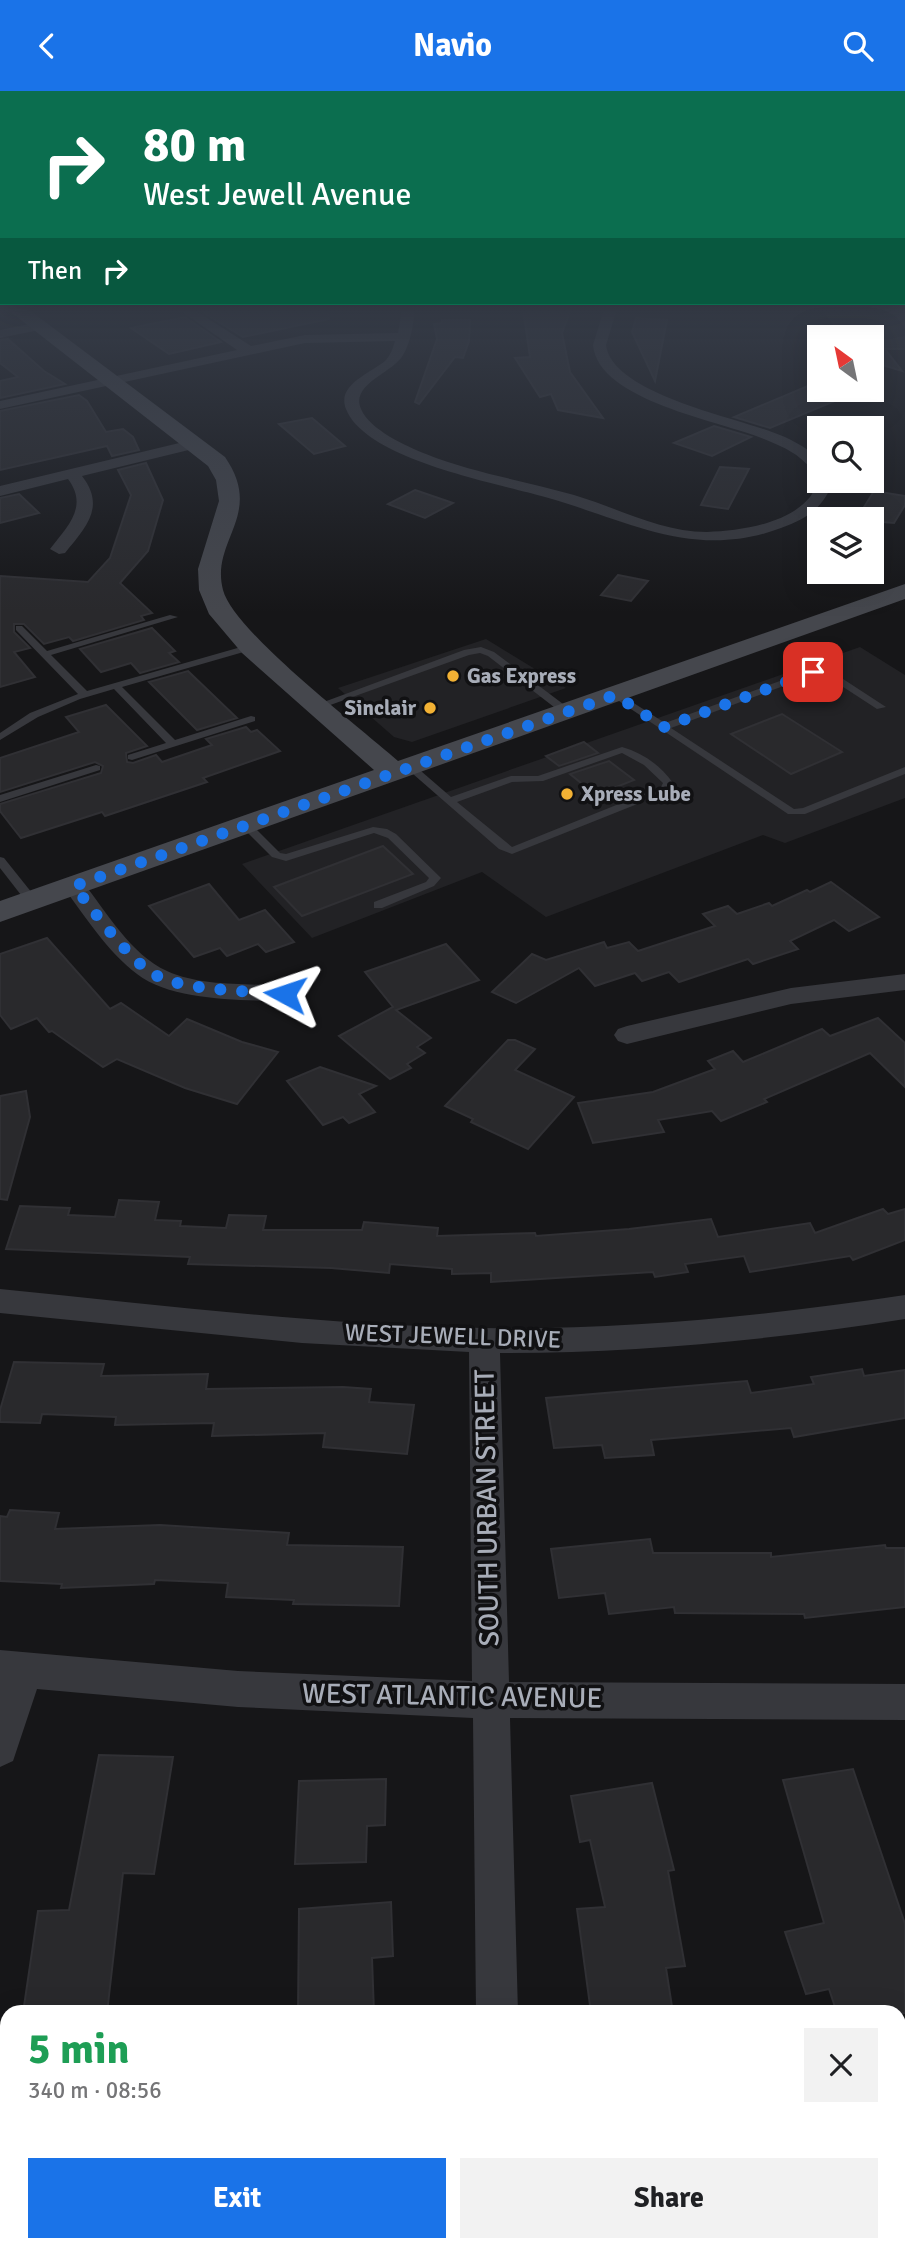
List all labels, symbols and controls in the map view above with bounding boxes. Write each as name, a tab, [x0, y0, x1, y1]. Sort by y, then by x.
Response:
text: Navio	[413, 26, 492, 65]
icon: back	[28, 27, 66, 65]
icon: search	[839, 27, 877, 65]
text: 80 m	[143, 115, 246, 175]
icon: right	[28, 119, 119, 210]
text: West Jewell Avenue	[143, 175, 411, 214]
icon: right	[96, 252, 134, 290]
text: Then	[28, 255, 82, 287]
north arrow	[807, 325, 884, 403]
map controls	[807, 325, 884, 584]
button: search	[807, 416, 884, 493]
button: layers	[807, 507, 884, 584]
pin	[783, 642, 843, 702]
icon: arrive	[794, 653, 832, 691]
place label: Gas Express	[467, 663, 576, 689]
marker: Gas Express	[445, 668, 461, 684]
place label: Sinclair	[344, 695, 417, 721]
marker: Sinclair	[422, 700, 438, 716]
place label: Xpress Lube	[581, 781, 691, 807]
marker: Xpress Lube	[559, 786, 575, 802]
position arrow	[248, 957, 322, 1031]
street label: WEST JEWELL DRIVE	[344, 1317, 562, 1355]
street label: SOUTH URBAN STREET	[468, 1369, 506, 1647]
street label: WEST ATLANTIC AVENUE	[302, 1676, 602, 1716]
text: 5 min	[28, 2024, 129, 2075]
button: close	[804, 2028, 878, 2102]
text: 340 m · 08:56	[28, 2076, 162, 2105]
button: Exit	[28, 2158, 446, 2238]
button: Share	[460, 2158, 878, 2238]

